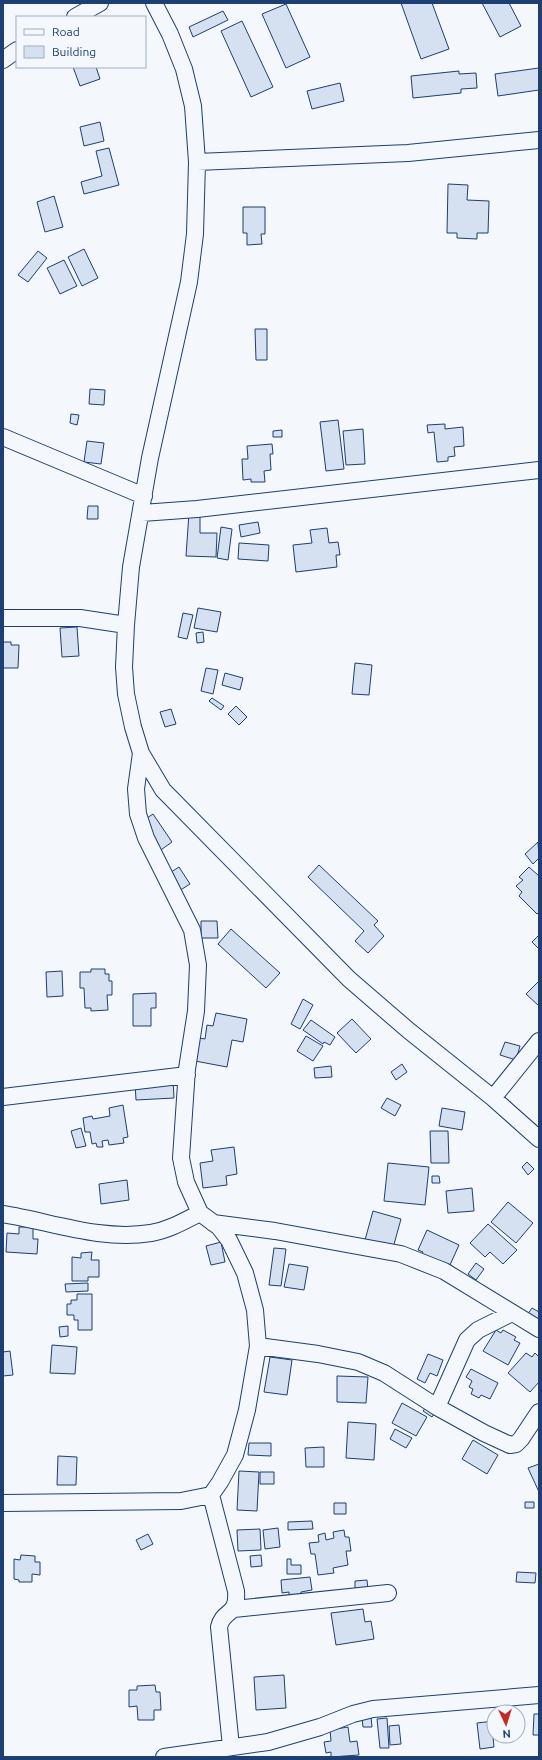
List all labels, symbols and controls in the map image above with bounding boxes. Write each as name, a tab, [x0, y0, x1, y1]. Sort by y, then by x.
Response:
legend	[16, 16, 146, 68]
text: Road	[52, 25, 80, 38]
text: Building	[52, 45, 96, 58]
north arrow	[486, 1704, 526, 1744]
text: N	[502, 1728, 511, 1740]

